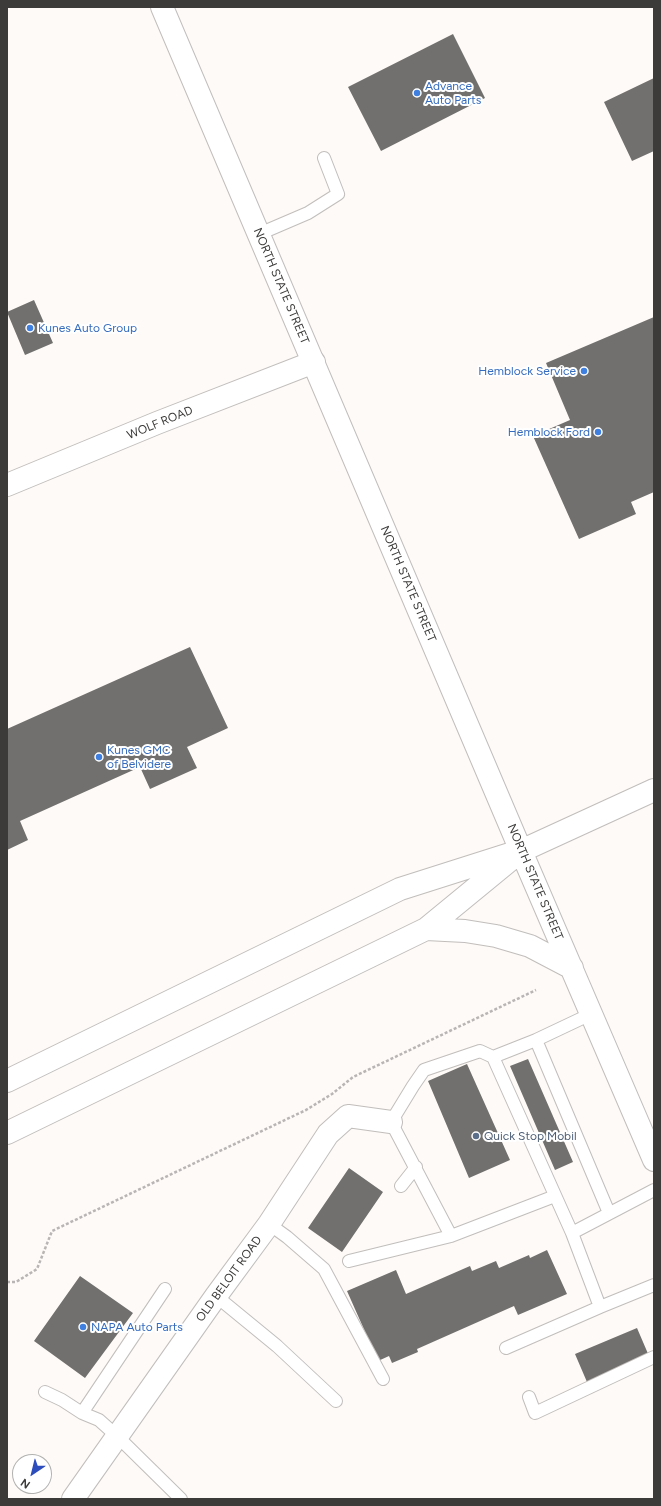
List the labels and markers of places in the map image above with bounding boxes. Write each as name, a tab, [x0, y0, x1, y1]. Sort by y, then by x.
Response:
place label: Advance Auto Parts	[425, 79, 481, 107]
marker: Advance Auto Parts	[412, 88, 422, 98]
place label: Kunes Auto Group	[38, 321, 137, 335]
marker: Kunes Auto Group	[25, 323, 35, 333]
place label: Hemblock Service	[478, 364, 576, 378]
marker: Hemblock Service	[579, 366, 589, 376]
place label: Hemblock Ford	[508, 425, 590, 439]
marker: Hemblock Ford	[593, 427, 603, 437]
place label: Kunes GMC of Belvidere	[107, 743, 171, 771]
marker: Kunes GMC of Belvidere	[94, 752, 104, 762]
place label: Quick Stop Mobil	[484, 1129, 577, 1143]
marker: Quick Stop Mobil	[471, 1131, 481, 1141]
place label: NAPA Auto Parts	[91, 1320, 183, 1334]
marker: NAPA Auto Parts	[78, 1322, 88, 1332]

